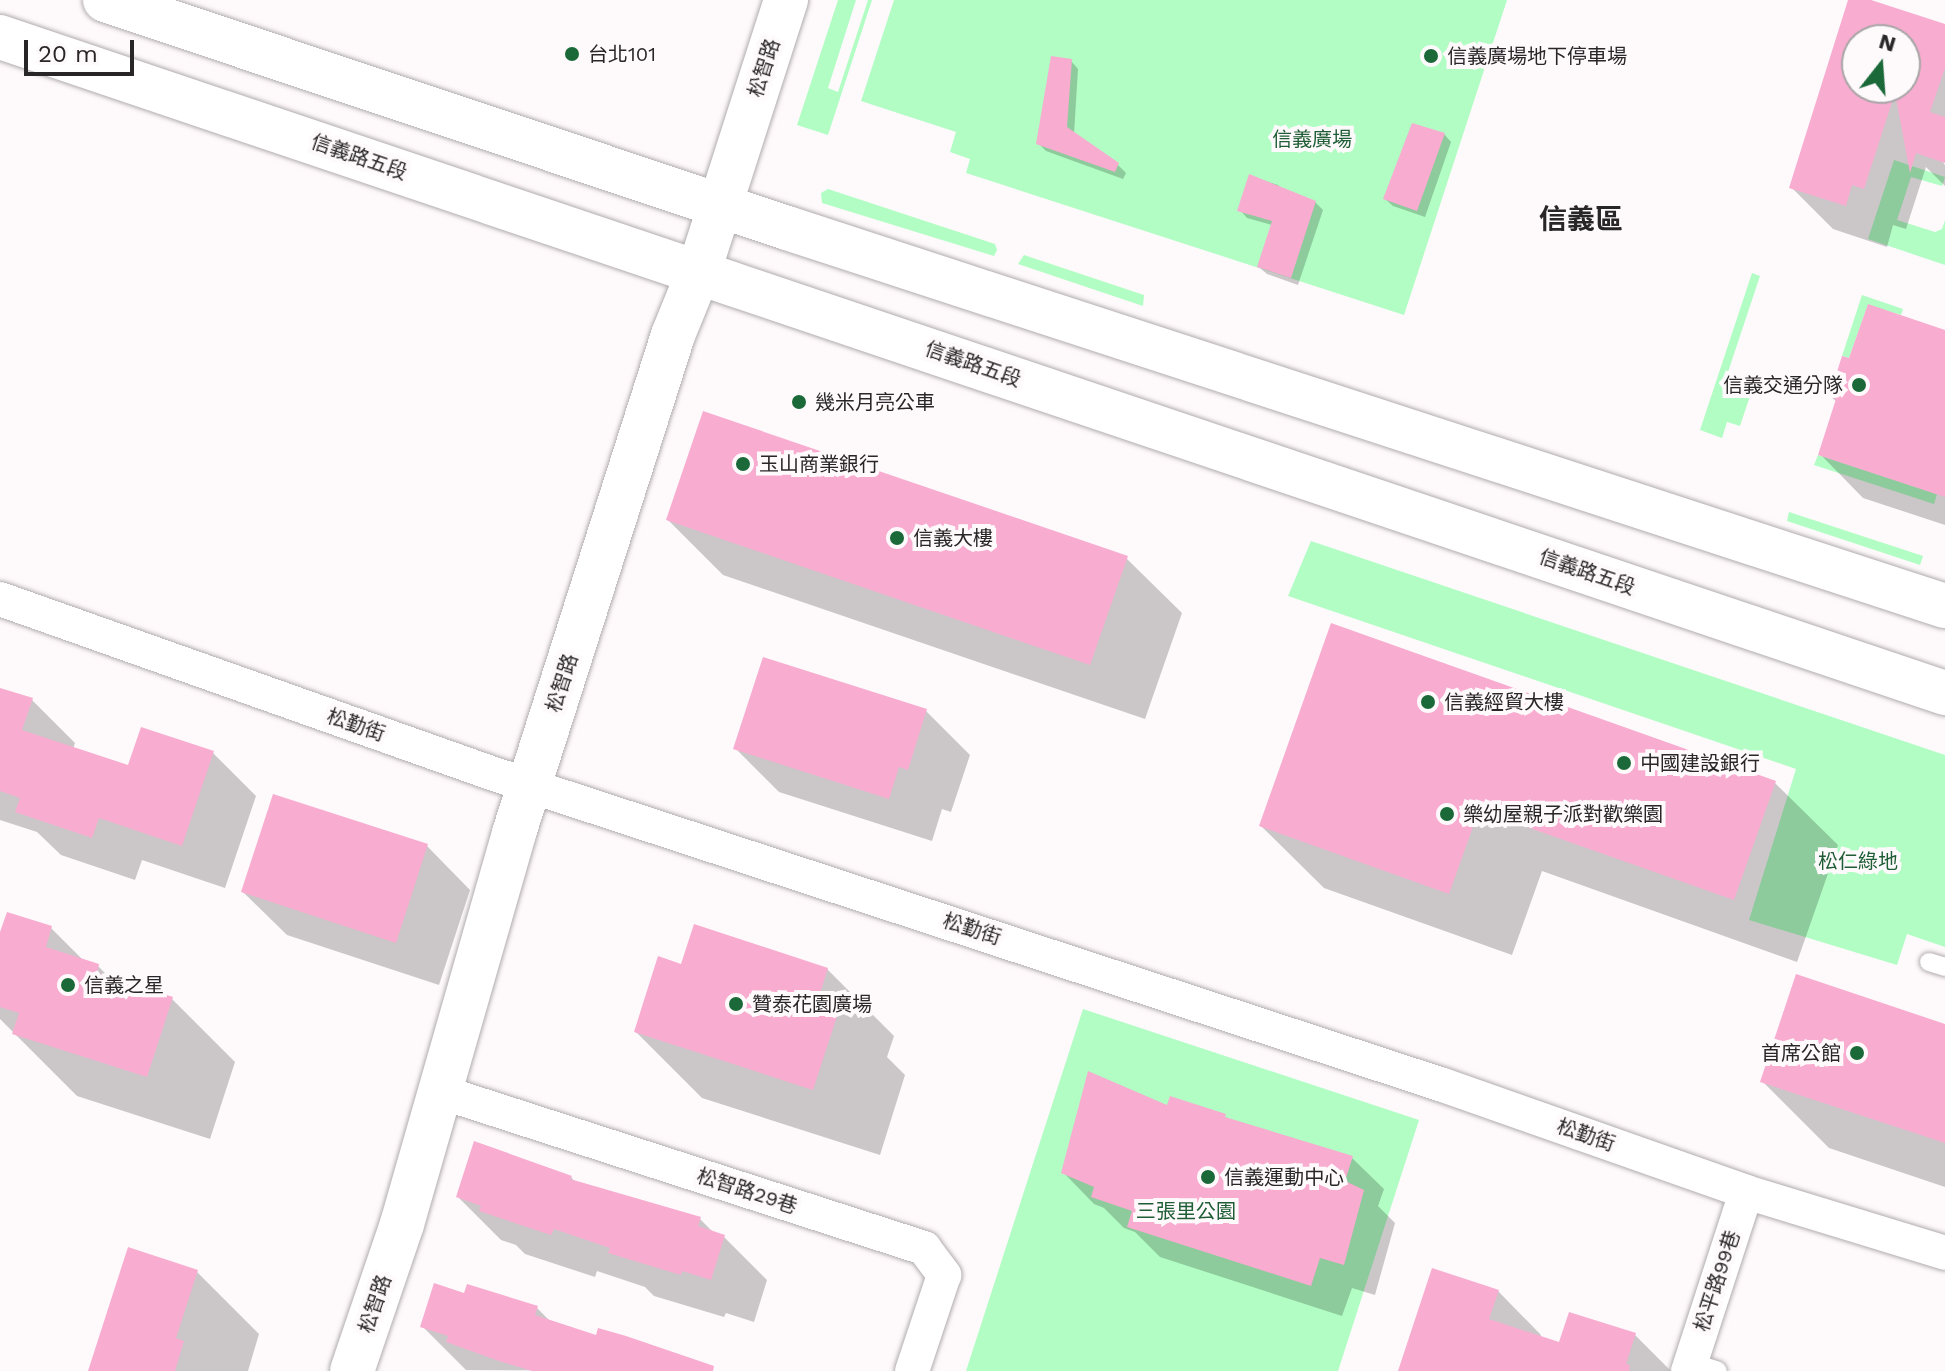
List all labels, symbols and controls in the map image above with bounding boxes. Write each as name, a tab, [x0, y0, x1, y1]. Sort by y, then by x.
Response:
scale bar	[28, 24, 138, 74]
north arrow	[1841, 24, 1921, 104]
text: N	[1876, 28, 1899, 57]
street label: 松智路	[743, 36, 785, 100]
text: 20 m	[38, 40, 98, 68]
place label: 台北101	[588, 42, 656, 66]
place label: 信義廣場地下停車場	[1447, 44, 1627, 68]
marker: 台北101	[563, 45, 581, 63]
marker: 信義廣場地下停車場	[1422, 47, 1440, 65]
park label: 信義廣場	[1272, 127, 1352, 151]
street label: 信義路五段	[308, 129, 410, 185]
district label: 信義區	[1539, 203, 1623, 237]
street label: 信義路五段	[922, 336, 1024, 392]
place label: 信義交通分隊	[1723, 373, 1843, 397]
marker: 信義交通分隊	[1850, 376, 1868, 394]
place label: 幾米月亮公車	[815, 390, 935, 414]
marker: 幾米月亮公車	[790, 393, 808, 411]
place label: 玉山商業銀行	[759, 452, 879, 476]
marker: 玉山商業銀行	[734, 455, 752, 473]
place label: 信義大樓	[913, 526, 993, 550]
marker: 信義大樓	[888, 529, 906, 547]
street label: 信義路五段	[1536, 544, 1638, 600]
street label: 松智路	[541, 651, 583, 715]
place label: 信義經貿大樓	[1444, 690, 1564, 714]
marker: 信義經貿大樓	[1419, 693, 1437, 711]
street label: 松勤街	[324, 704, 388, 746]
place label: 中國建設銀行	[1640, 751, 1760, 775]
marker: 中國建設銀行	[1615, 754, 1633, 772]
place label: 樂幼屋親子派對歡樂園	[1463, 802, 1663, 826]
marker: 樂幼屋親子派對歡樂園	[1438, 805, 1456, 823]
park label: 松仁綠地	[1818, 849, 1898, 873]
street label: 松勤街	[940, 908, 1004, 950]
place label: 信義之星	[84, 973, 164, 997]
marker: 信義之星	[59, 976, 77, 994]
place label: 贊泰花園廣場	[752, 992, 872, 1016]
marker: 贊泰花園廣場	[727, 995, 745, 1013]
place label: 首席公館	[1761, 1041, 1841, 1065]
marker: 首席公館	[1848, 1044, 1866, 1062]
street label: 松勤街	[1554, 1114, 1618, 1156]
street label: 松智路29巷	[694, 1164, 800, 1218]
place label: 信義運動中心	[1224, 1165, 1344, 1189]
marker: 信義運動中心	[1199, 1168, 1217, 1186]
park label: 三張里公園	[1136, 1199, 1236, 1223]
street label: 松平路99巷	[1689, 1228, 1745, 1334]
street label: 松智路	[354, 1272, 396, 1336]

